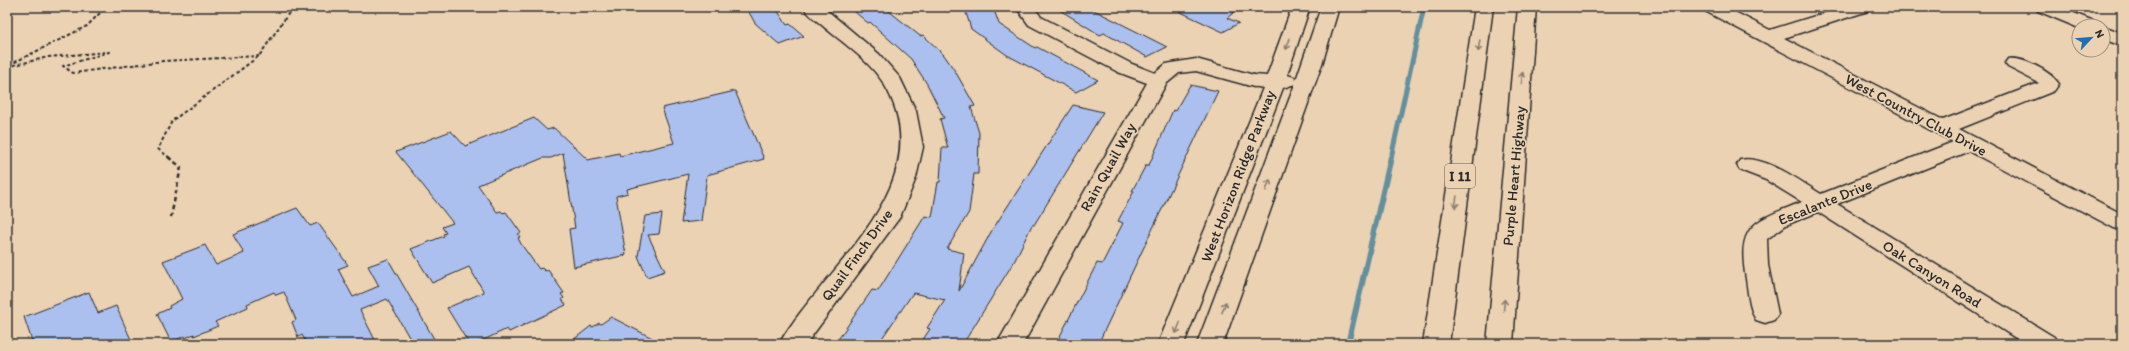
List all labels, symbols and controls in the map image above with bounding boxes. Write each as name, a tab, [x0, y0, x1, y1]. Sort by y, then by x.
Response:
north arrow	[2071, 18, 2111, 58]
text: N	[2092, 28, 2107, 40]
one-way arrow	[1284, 37, 1291, 50]
one-way arrow	[1475, 39, 1483, 52]
street label: West Country Club Drive	[1842, 70, 1990, 160]
one-way arrow	[1518, 72, 1525, 85]
street label: West Horizon Ridge Parkway	[1197, 88, 1279, 264]
street label: Purple Heart Highway	[1499, 105, 1529, 247]
street label: Rain Quail Way	[1076, 119, 1140, 215]
road number: I 11	[1445, 164, 1475, 188]
street label: Escalante Drive	[1775, 175, 1875, 229]
one-way arrow	[1265, 179, 1272, 192]
one-way arrow	[1452, 195, 1460, 208]
street label: Quail Finch Drive	[818, 205, 896, 305]
street label: Oak Canyon Road	[1879, 236, 1985, 312]
one-way arrow	[1500, 299, 1507, 312]
one-way arrow	[1220, 302, 1228, 314]
one-way arrow	[1174, 321, 1181, 333]

